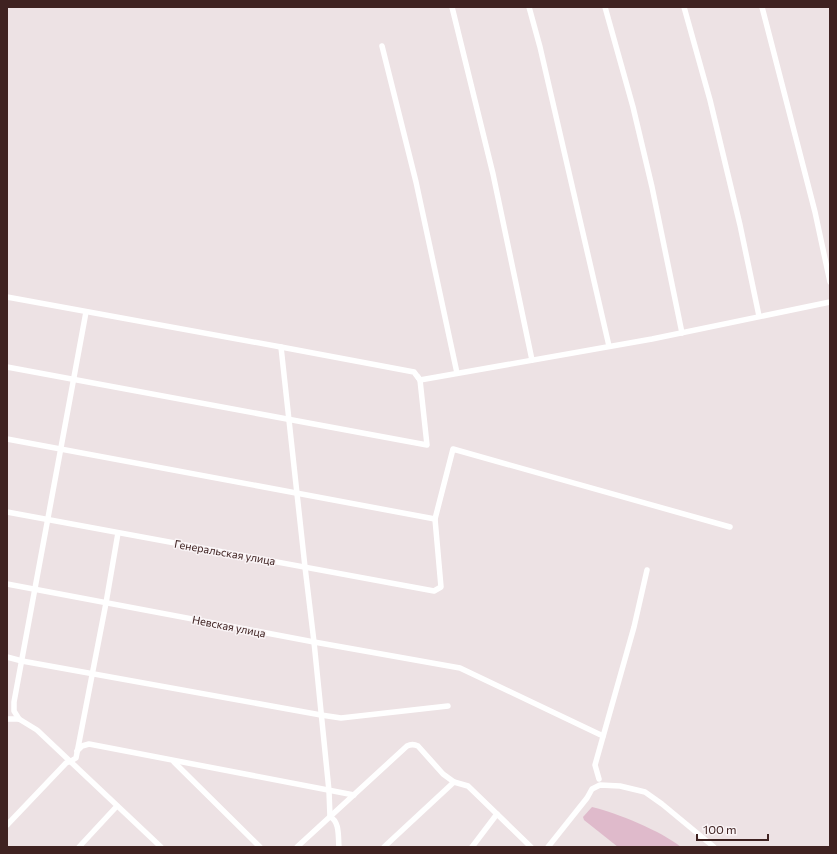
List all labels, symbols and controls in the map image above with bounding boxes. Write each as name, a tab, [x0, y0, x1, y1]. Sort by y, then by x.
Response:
street label: Генеральская улица	[173, 537, 277, 567]
street label: Невская улица	[191, 612, 267, 640]
scale bar	[697, 816, 768, 842]
text: 100 m	[703, 822, 737, 836]

